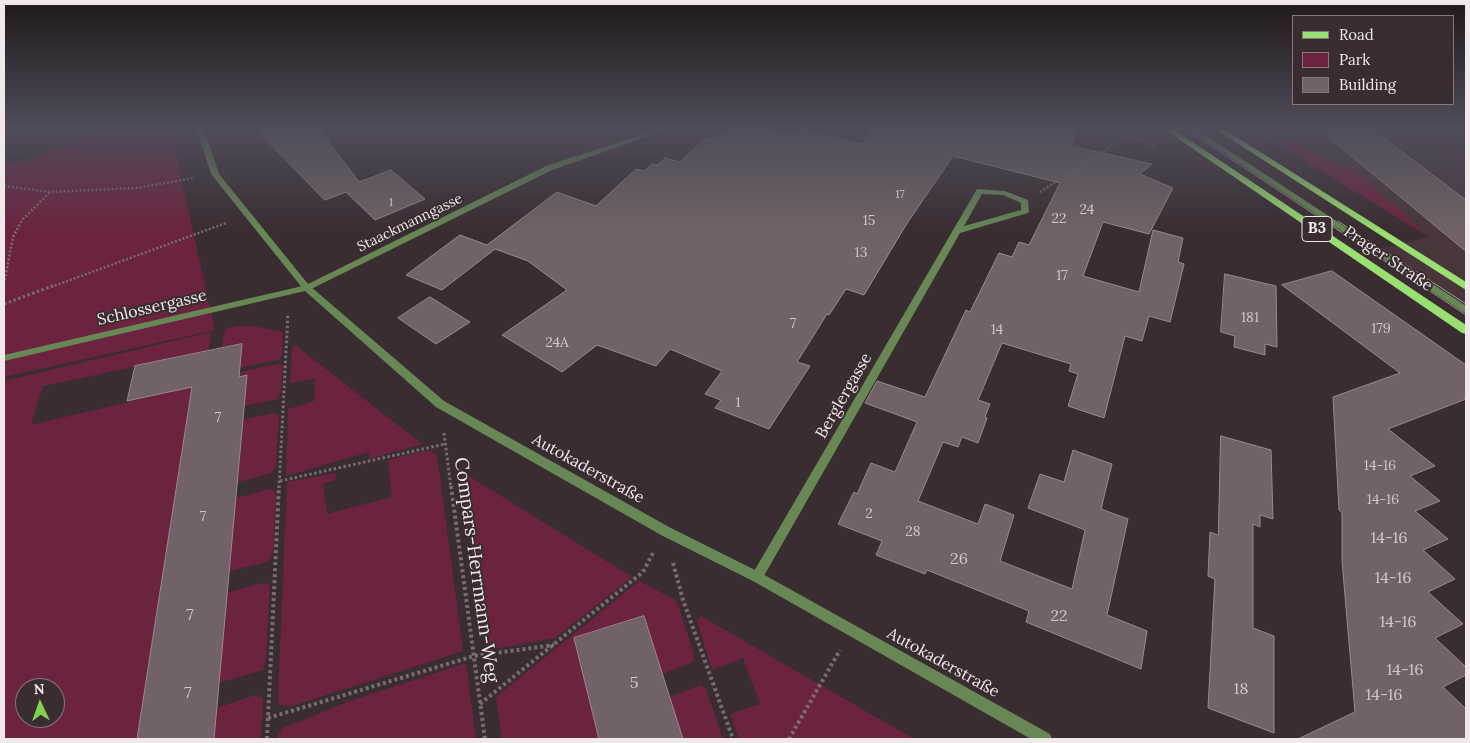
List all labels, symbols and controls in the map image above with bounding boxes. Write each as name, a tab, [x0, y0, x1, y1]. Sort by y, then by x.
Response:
legend	[1292, 15, 1455, 105]
text: Road	[1339, 25, 1374, 44]
text: Park	[1339, 50, 1370, 69]
text: Building	[1339, 75, 1396, 94]
house number: 17	[895, 188, 905, 202]
street label: Staackmanngasse	[355, 190, 465, 256]
house number: 1	[389, 196, 393, 210]
house number: 24	[1080, 202, 1094, 218]
house number: 22	[1051, 211, 1067, 227]
house number: 15	[863, 213, 875, 229]
road number: B3	[1302, 216, 1332, 242]
street label: Prager Straße	[1340, 222, 1436, 296]
house number: 13	[855, 245, 867, 261]
house number: 17	[1056, 268, 1068, 284]
street label: Schlossergasse	[95, 286, 209, 330]
house number: 181	[1241, 310, 1259, 326]
house number: 7	[790, 316, 796, 332]
house number: 179	[1371, 321, 1391, 337]
house number: 14	[991, 322, 1003, 338]
house number: 24A	[545, 335, 569, 351]
street label: Berglergasse	[812, 350, 876, 442]
house number: 1	[735, 395, 741, 411]
house number: 7	[215, 410, 221, 426]
street label: Autokaderstraße	[529, 430, 647, 508]
street label: Compars-Herrmann-Weg	[449, 456, 503, 684]
house number: 14-16	[1364, 458, 1396, 474]
house number: 14-16	[1367, 492, 1399, 508]
house number: 2	[865, 506, 873, 522]
house number: 7	[200, 509, 206, 525]
house number: 28	[905, 524, 921, 540]
house number: 14-16	[1371, 528, 1407, 548]
house number: 26	[950, 549, 968, 569]
house number: 14-16	[1375, 568, 1411, 588]
house number: 7	[186, 605, 194, 625]
house number: 22	[1050, 606, 1068, 626]
house number: 14-16	[1380, 612, 1416, 632]
street label: Autokaderstraße	[884, 624, 1002, 702]
house number: 14-16	[1387, 660, 1423, 680]
house number: 5	[630, 673, 638, 693]
north arrow	[15, 678, 65, 728]
house number: 18	[1234, 679, 1248, 699]
text: N	[33, 680, 45, 698]
house number: 7	[184, 683, 192, 703]
house number: 14-16	[1366, 685, 1402, 705]

